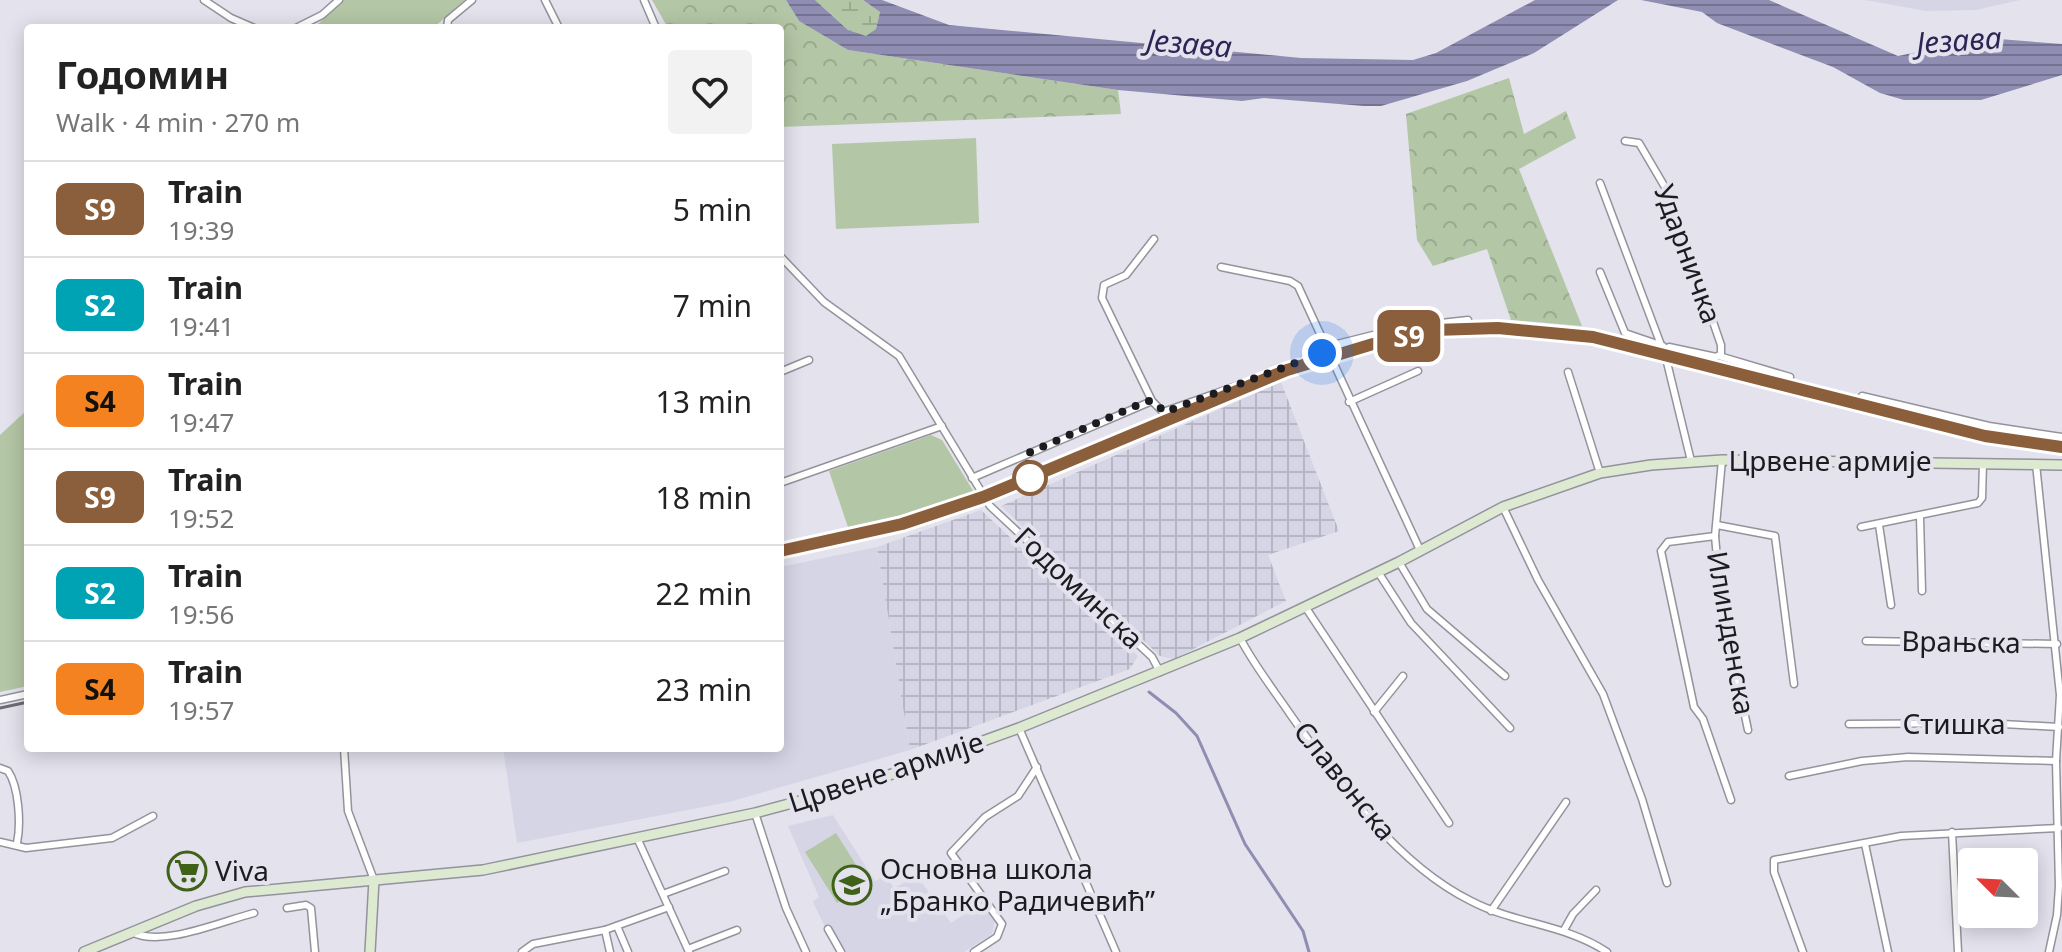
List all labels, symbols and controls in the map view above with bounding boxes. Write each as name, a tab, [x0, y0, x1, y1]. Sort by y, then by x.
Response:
water label: Језава	[1910, 16, 2003, 63]
water label: Језава	[1140, 18, 1234, 67]
text: Годомин	[56, 48, 229, 100]
button: heart	[668, 50, 752, 134]
text: Walk · 4 min · 270 m	[56, 104, 300, 140]
text: Train	[168, 171, 243, 212]
street label: Ударничка	[1646, 179, 1732, 328]
text: 5 min	[673, 189, 752, 230]
text: S9	[84, 190, 116, 228]
text: 19:39	[168, 212, 234, 248]
text: Train	[168, 267, 243, 308]
text: 7 min	[673, 285, 752, 326]
text: S2	[84, 286, 116, 324]
text: 19:41	[168, 308, 234, 344]
line badge: S9	[1373, 310, 1445, 362]
text: S9	[1393, 317, 1425, 355]
your location	[1302, 333, 1342, 373]
text: Train	[168, 363, 243, 404]
text: 13 min	[656, 381, 752, 422]
text: S4	[84, 382, 116, 420]
text: 19:47	[168, 404, 234, 440]
street label: Црвене армије	[1728, 441, 1932, 479]
text: Train	[168, 459, 243, 500]
unlabelled marker	[1013, 461, 1047, 495]
text: 18 min	[656, 477, 752, 518]
text: S9	[84, 478, 116, 516]
text: 19:52	[168, 500, 234, 536]
street label: Годоминска	[1007, 518, 1152, 657]
street label: Илинденска	[1699, 548, 1765, 718]
text: Train	[168, 555, 243, 596]
text: 22 min	[656, 573, 752, 614]
text: S2	[84, 574, 116, 612]
text: 19:56	[168, 596, 234, 632]
street label: Врањска	[1901, 621, 2021, 661]
text: Train	[168, 651, 243, 692]
text: 23 min	[656, 669, 752, 710]
text: S4	[84, 670, 116, 708]
text: 19:57	[168, 692, 234, 728]
street label: Стишка	[1902, 704, 2006, 742]
street label: Славонска	[1286, 713, 1406, 848]
street label: Црвене армије	[783, 722, 988, 820]
north arrow	[1958, 848, 2038, 928]
map controls	[1958, 848, 2038, 928]
place label: Основна школа „Бранко Радичевић”	[880, 849, 1155, 919]
supermarket icon: Viva	[166, 850, 208, 892]
place label: Viva	[215, 851, 269, 889]
school or university icon: Основна школа „Бранко Радичевић”	[831, 864, 873, 906]

